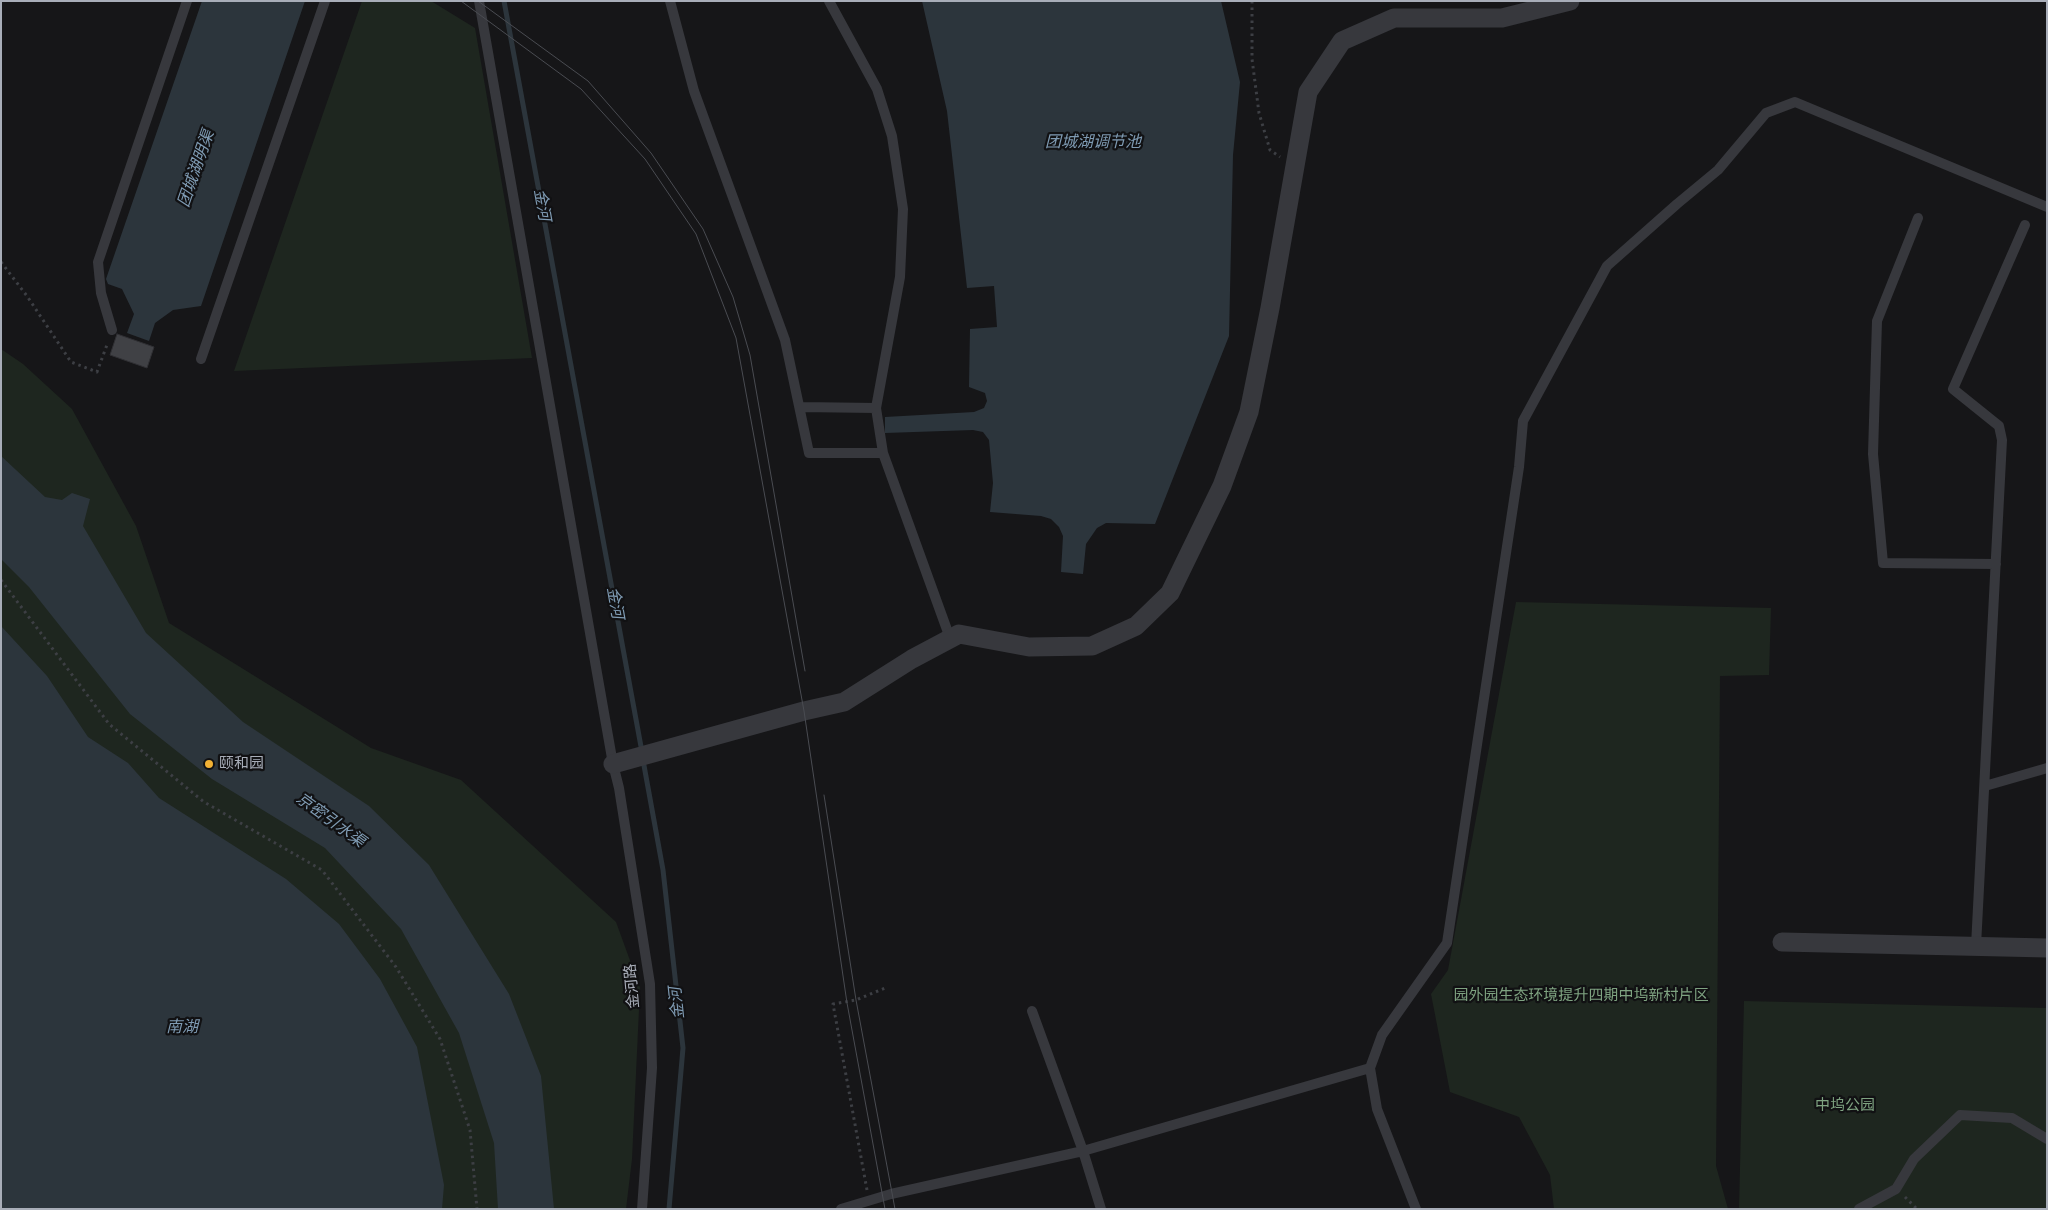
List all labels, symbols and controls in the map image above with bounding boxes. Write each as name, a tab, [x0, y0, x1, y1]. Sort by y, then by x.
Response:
water label: 团城湖明渠	[175, 128, 219, 210]
water label: 团城湖调节池	[1045, 133, 1141, 153]
water label: 金河	[529, 188, 553, 222]
water label: 金河	[602, 586, 626, 620]
place label: 颐和园	[219, 755, 264, 773]
marker: 颐和园	[203, 758, 215, 770]
water label: 京密引水渠	[292, 790, 368, 852]
street label: 金河路	[622, 963, 644, 1009]
water label: 金河	[667, 986, 689, 1020]
park label: 园外园生态环境提升四期中坞新村片区	[1454, 987, 1708, 1005]
water label: 南湖	[166, 1018, 198, 1038]
park label: 中坞公园	[1815, 1097, 1875, 1115]

